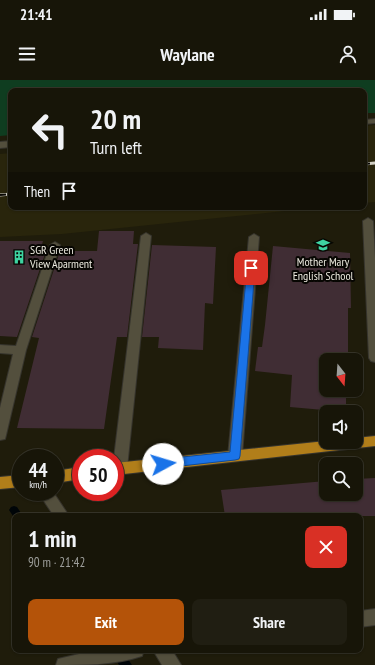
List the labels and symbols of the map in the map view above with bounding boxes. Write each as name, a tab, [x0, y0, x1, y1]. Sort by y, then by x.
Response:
school or university icon: Mother Mary English School	[315, 237, 331, 253]
place label: SGR Green View Aparment	[29, 242, 93, 271]
building icon: SGR Green View Aparment	[11, 249, 27, 265]
pin	[234, 251, 268, 285]
place label: Mother Mary English School	[293, 254, 354, 283]
north arrow	[319, 353, 363, 397]
position arrow	[142, 443, 184, 485]
speed limit sign: 50	[72, 449, 124, 501]

